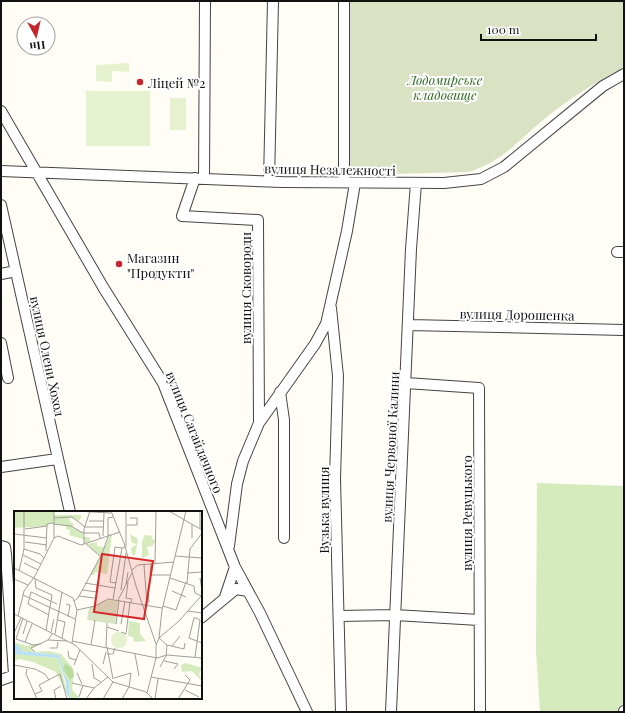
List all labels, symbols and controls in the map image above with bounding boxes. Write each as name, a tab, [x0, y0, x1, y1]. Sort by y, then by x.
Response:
north arrow	[16, 16, 56, 56]
scale bar	[481, 16, 596, 42]
text: 100 m	[487, 21, 520, 37]
text: Пн	[29, 38, 46, 55]
park label: Лодомирське кладовище	[407, 71, 483, 103]
place label: Ліцей №2	[147, 74, 205, 91]
marker: Ліцей №2	[135, 77, 145, 87]
street label: вулиця Незалежності	[264, 159, 396, 179]
street label: вулиця Сковороди	[237, 232, 254, 344]
place label: Магазин "Продукти"	[127, 249, 195, 281]
marker: Магазин "Продукти"	[114, 259, 124, 269]
street label: вулиця Олени Хохол	[27, 294, 69, 418]
street label: вулиця Дорошенка	[459, 304, 575, 324]
street label: вулиця Сагайдачного	[163, 368, 227, 496]
street label: вулиця Червоної Калини	[378, 371, 402, 523]
street label: вулиця Ревуцького	[458, 455, 475, 571]
street label: Вузька вулиця	[315, 466, 332, 554]
inset map	[14, 511, 202, 699]

